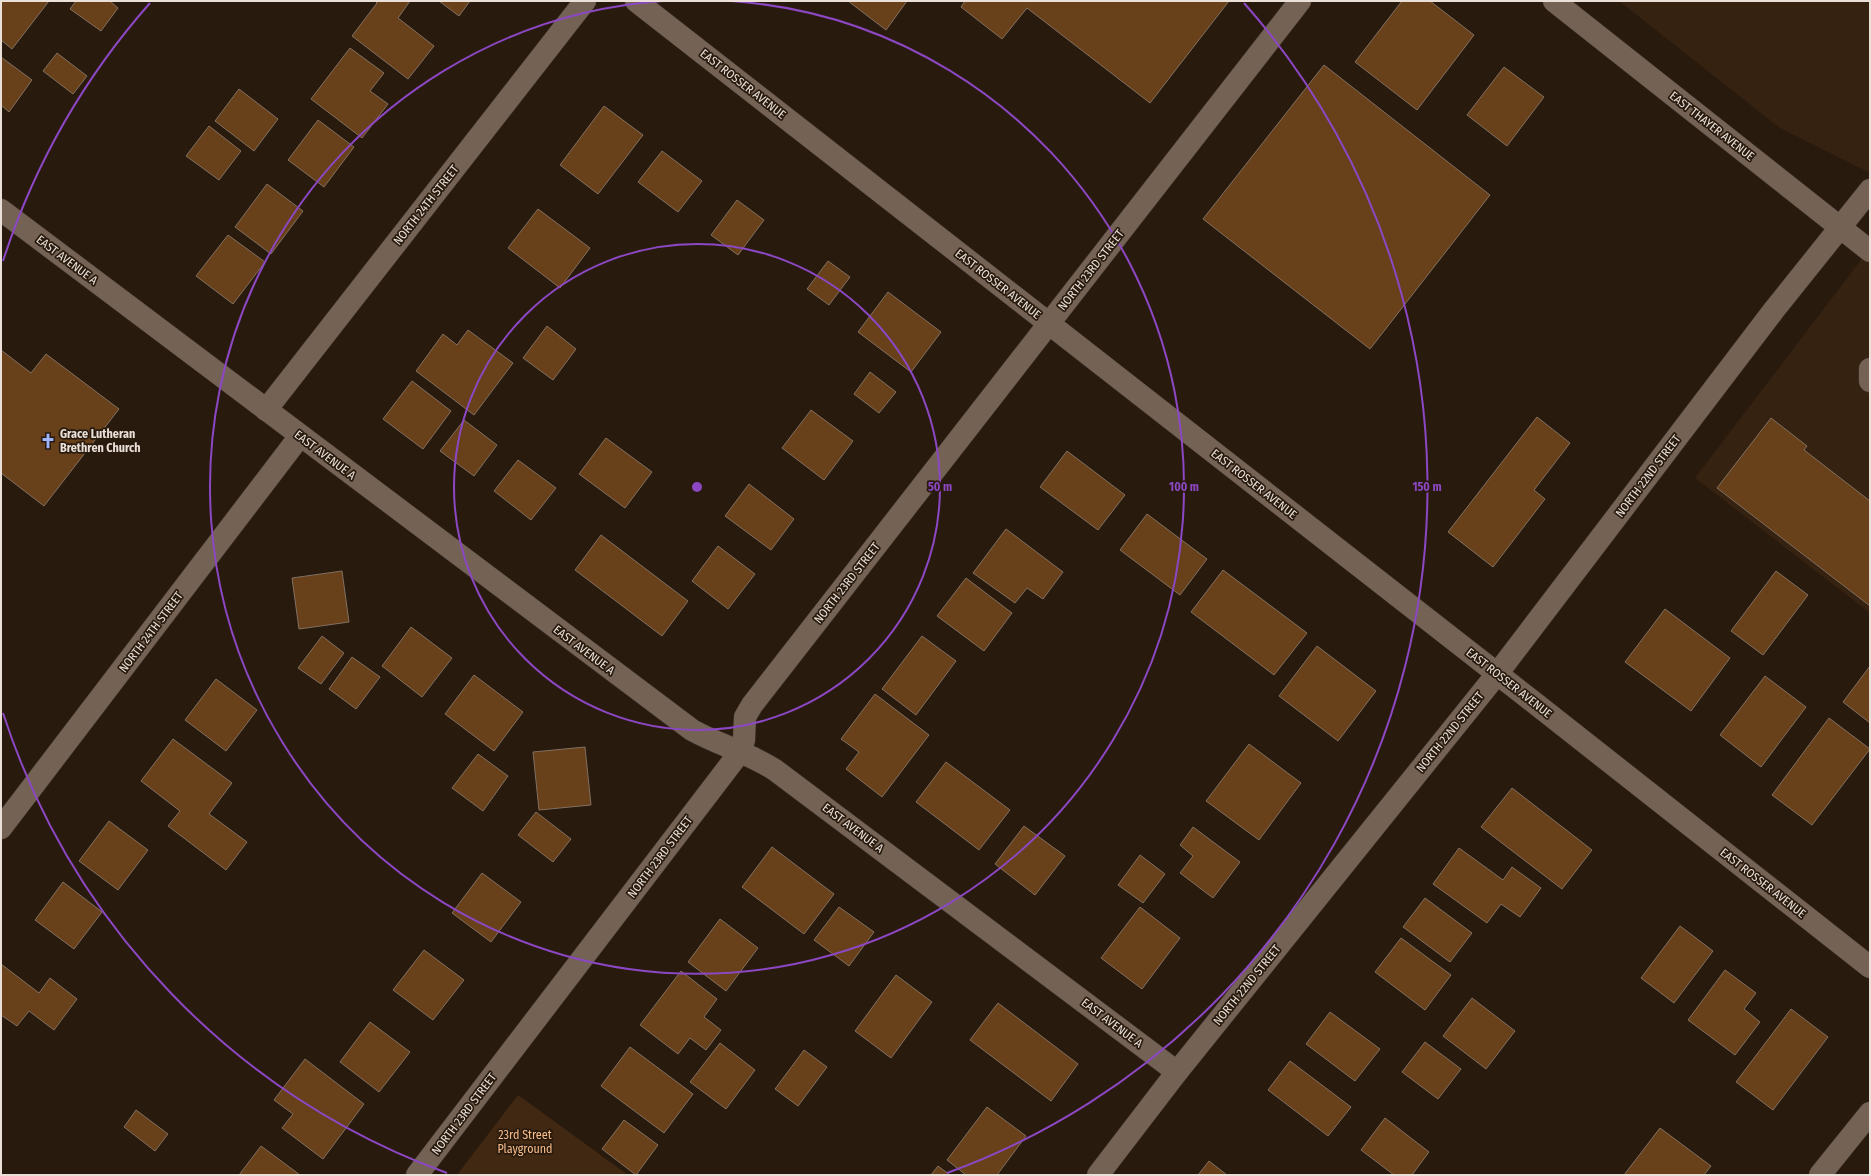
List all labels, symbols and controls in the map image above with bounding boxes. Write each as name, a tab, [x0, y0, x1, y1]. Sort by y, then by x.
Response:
street label: EAST ROSSER AVENUE	[697, 46, 789, 122]
street label: EAST THAYER AVENUE	[1667, 89, 1757, 164]
street label: NORTH 24TH STREET	[391, 162, 462, 248]
street label: NORTH 23RD STREET	[1055, 227, 1127, 313]
street label: EAST AVENUE A	[34, 232, 101, 288]
street label: EAST ROSSER AVENUE	[952, 246, 1044, 322]
place label: Grace Lutheran Brethren Church	[60, 427, 141, 455]
street label: EAST AVENUE A	[292, 427, 359, 483]
church icon: Grace Lutheran Brethren Church	[39, 432, 57, 450]
street label: NORTH 22ND STREET	[1613, 432, 1684, 520]
street label: EAST ROSSER AVENUE	[1208, 446, 1300, 522]
centre of rings	[690, 480, 704, 494]
text: 50 m	[928, 480, 952, 494]
text: 100 m	[1169, 480, 1199, 494]
text: 150 m	[1412, 480, 1442, 494]
street label: NORTH 23RD STREET	[811, 540, 883, 626]
street label: NORTH 24TH STREET	[116, 589, 186, 675]
street label: EAST AVENUE A	[551, 622, 618, 678]
street label: EAST ROSSER AVENUE	[1463, 645, 1555, 721]
street label: NORTH 22ND STREET	[1413, 689, 1487, 775]
street label: EAST AVENUE A	[820, 800, 887, 856]
street label: NORTH 23RD STREET	[625, 813, 695, 901]
street label: EAST ROSSER AVENUE	[1717, 845, 1809, 921]
street label: NORTH 22ND STREET	[1210, 942, 1284, 1028]
street label: EAST AVENUE A	[1079, 995, 1146, 1051]
street label: NORTH 23RD STREET	[429, 1070, 499, 1158]
park label: 23rd Street Playground	[497, 1128, 553, 1156]

